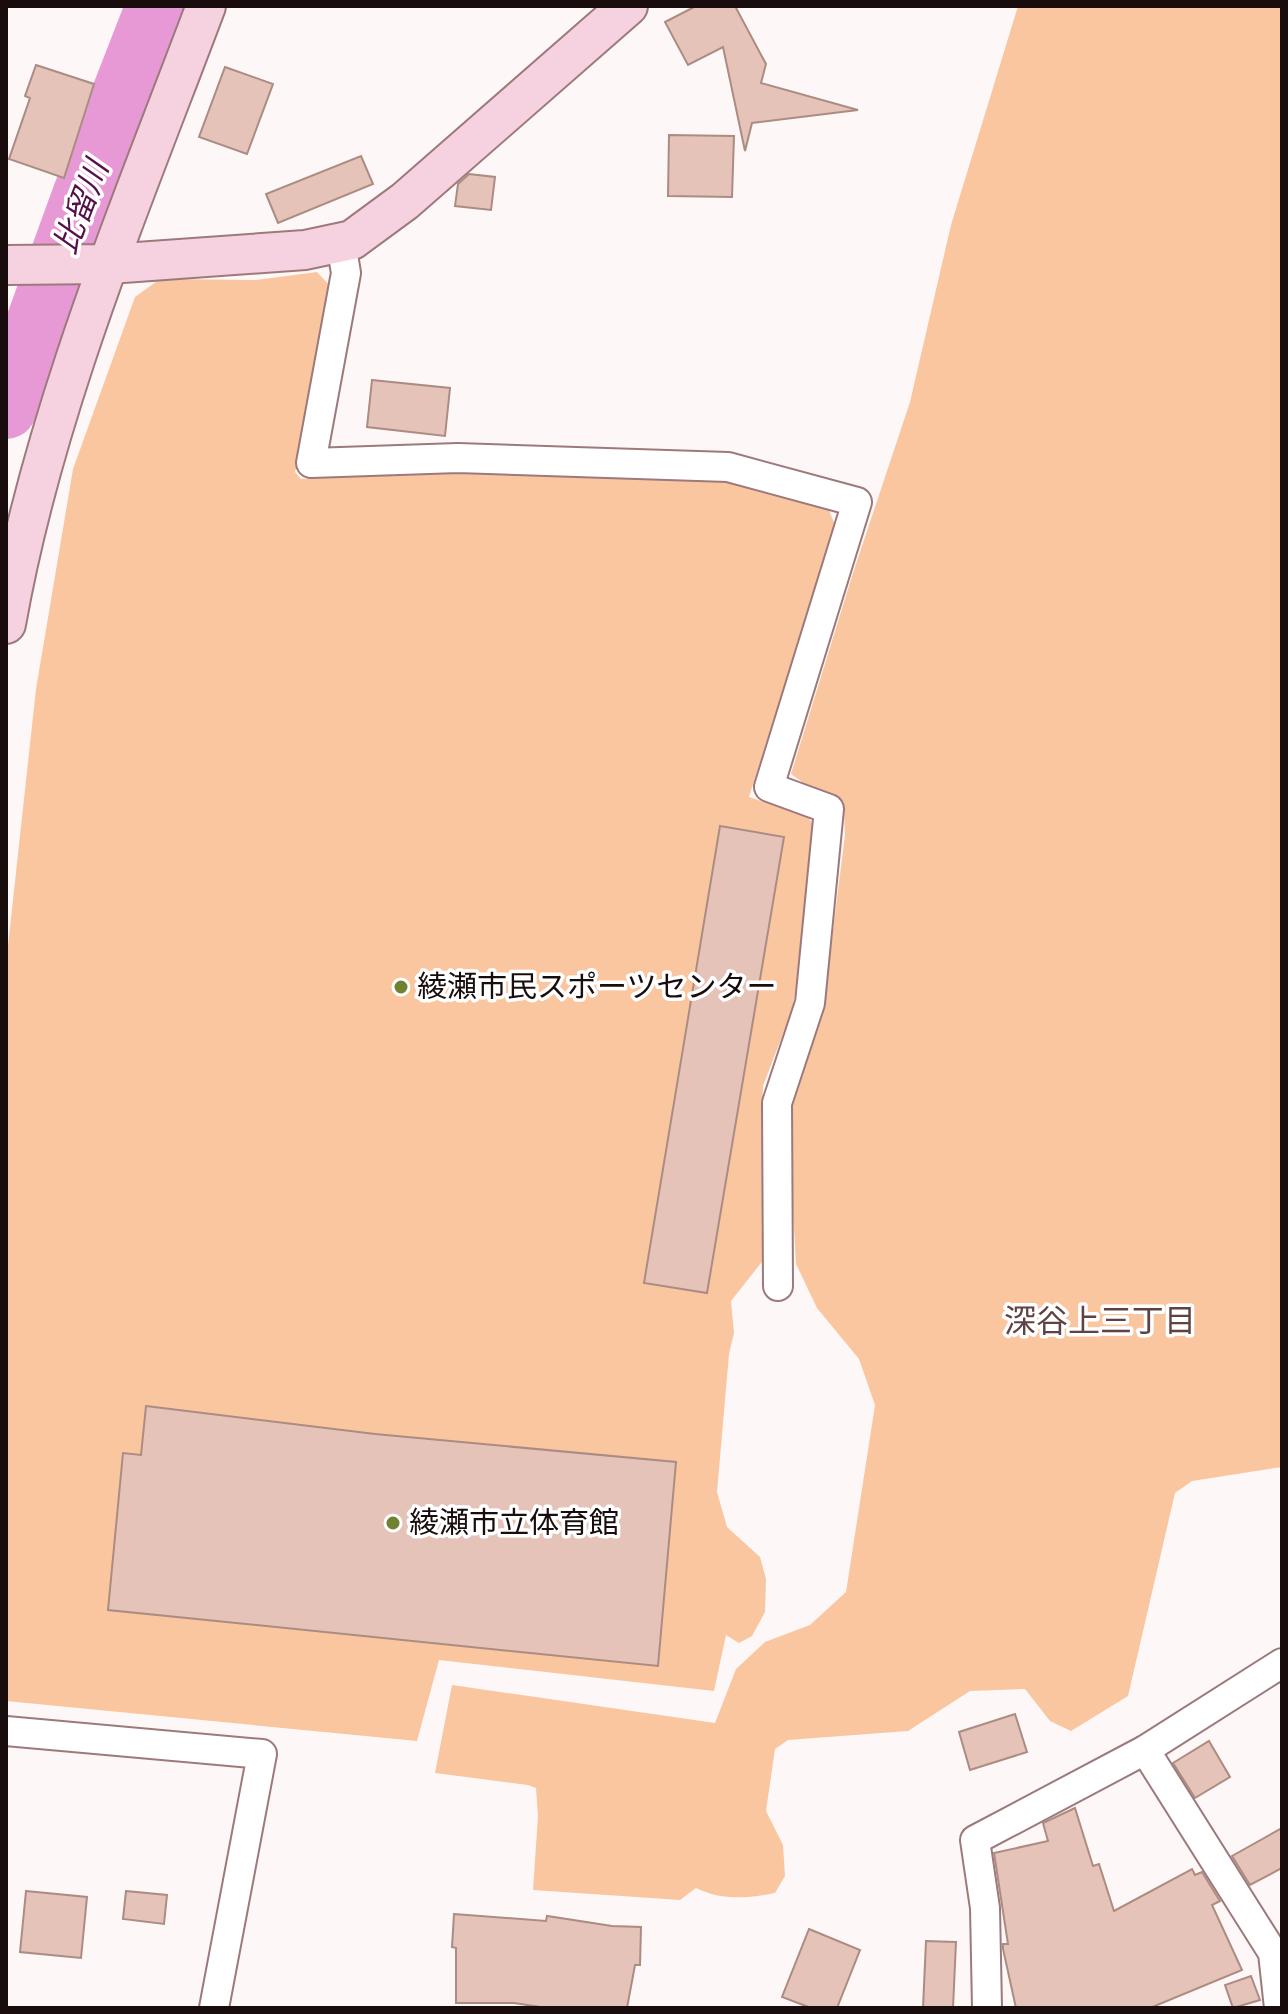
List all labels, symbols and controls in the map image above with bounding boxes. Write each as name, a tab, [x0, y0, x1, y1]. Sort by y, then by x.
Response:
water label: 比留川	[46, 153, 118, 259]
place label: 綾瀬市民スポーツセンター	[417, 969, 776, 1006]
marker: 綾瀬市民スポーツセンター	[392, 978, 410, 996]
district label: 深谷上三丁目	[1004, 1302, 1196, 1341]
place label: 綾瀬市立体育館	[409, 1505, 619, 1542]
marker: 綾瀬市立体育館	[384, 1514, 402, 1532]

